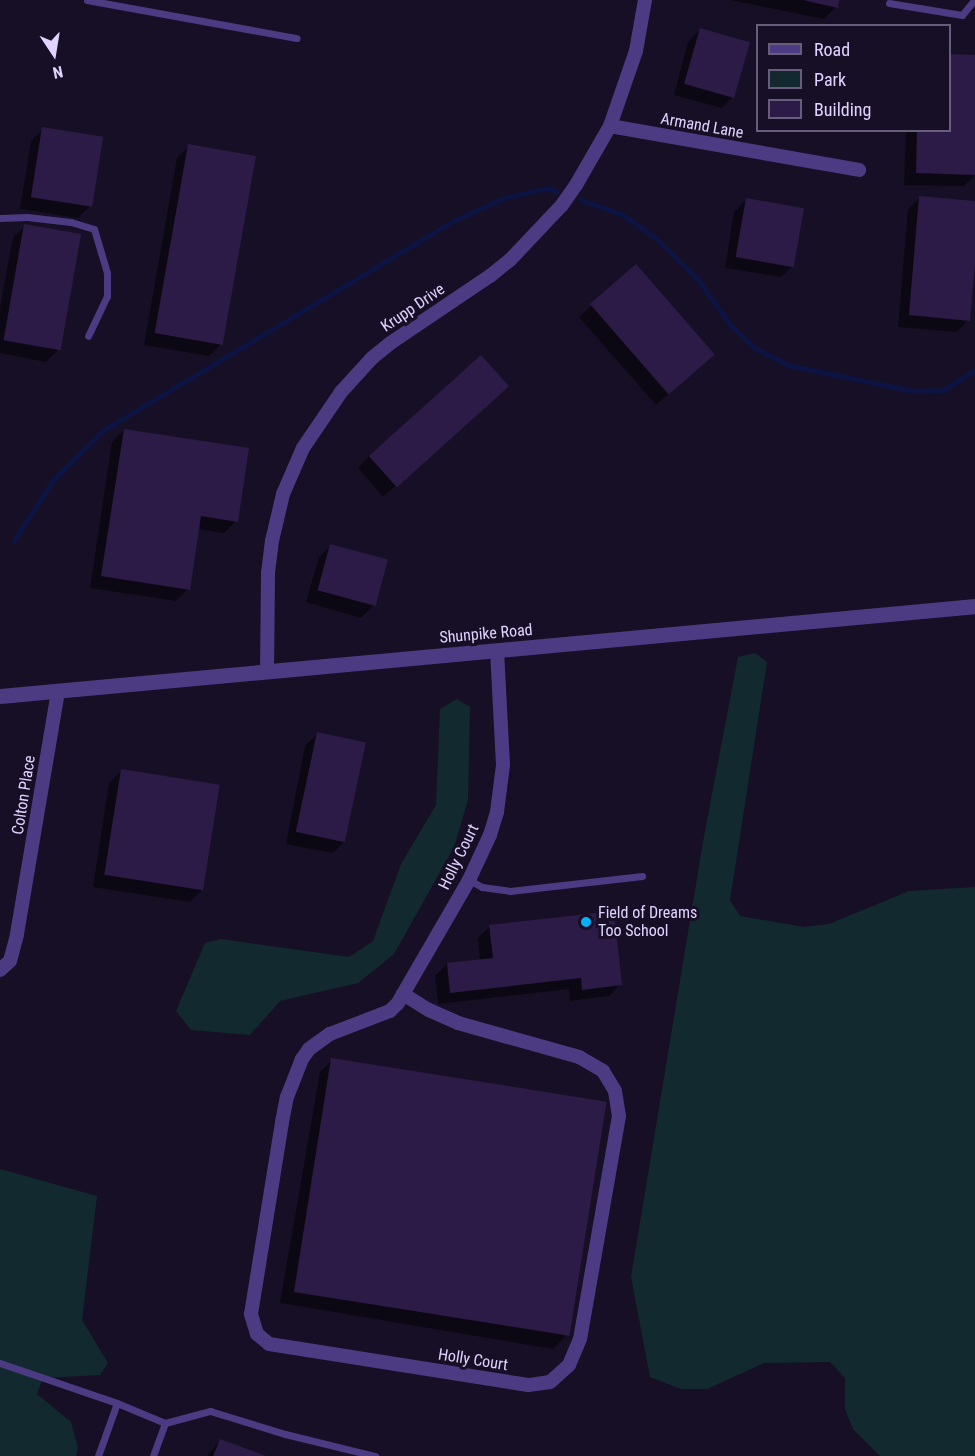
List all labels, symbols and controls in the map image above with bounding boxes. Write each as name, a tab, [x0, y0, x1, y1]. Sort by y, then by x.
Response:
north arrow	[24, 24, 84, 84]
legend	[756, 24, 951, 132]
text: Road	[814, 39, 850, 60]
text: N	[51, 62, 65, 82]
text: Park	[814, 69, 846, 90]
text: Building	[814, 99, 871, 120]
street label: Armand Lane	[659, 109, 745, 143]
street label: Krupp Drive	[377, 280, 449, 336]
street label: Shunpike Road	[439, 620, 533, 648]
street label: Colton Place	[8, 754, 40, 836]
street label: Holly Court	[435, 821, 483, 893]
place label: Field of Dreams Too School	[598, 903, 697, 941]
marker: Field of Dreams Too School	[579, 915, 593, 929]
street label: Holly Court	[437, 1345, 509, 1375]

